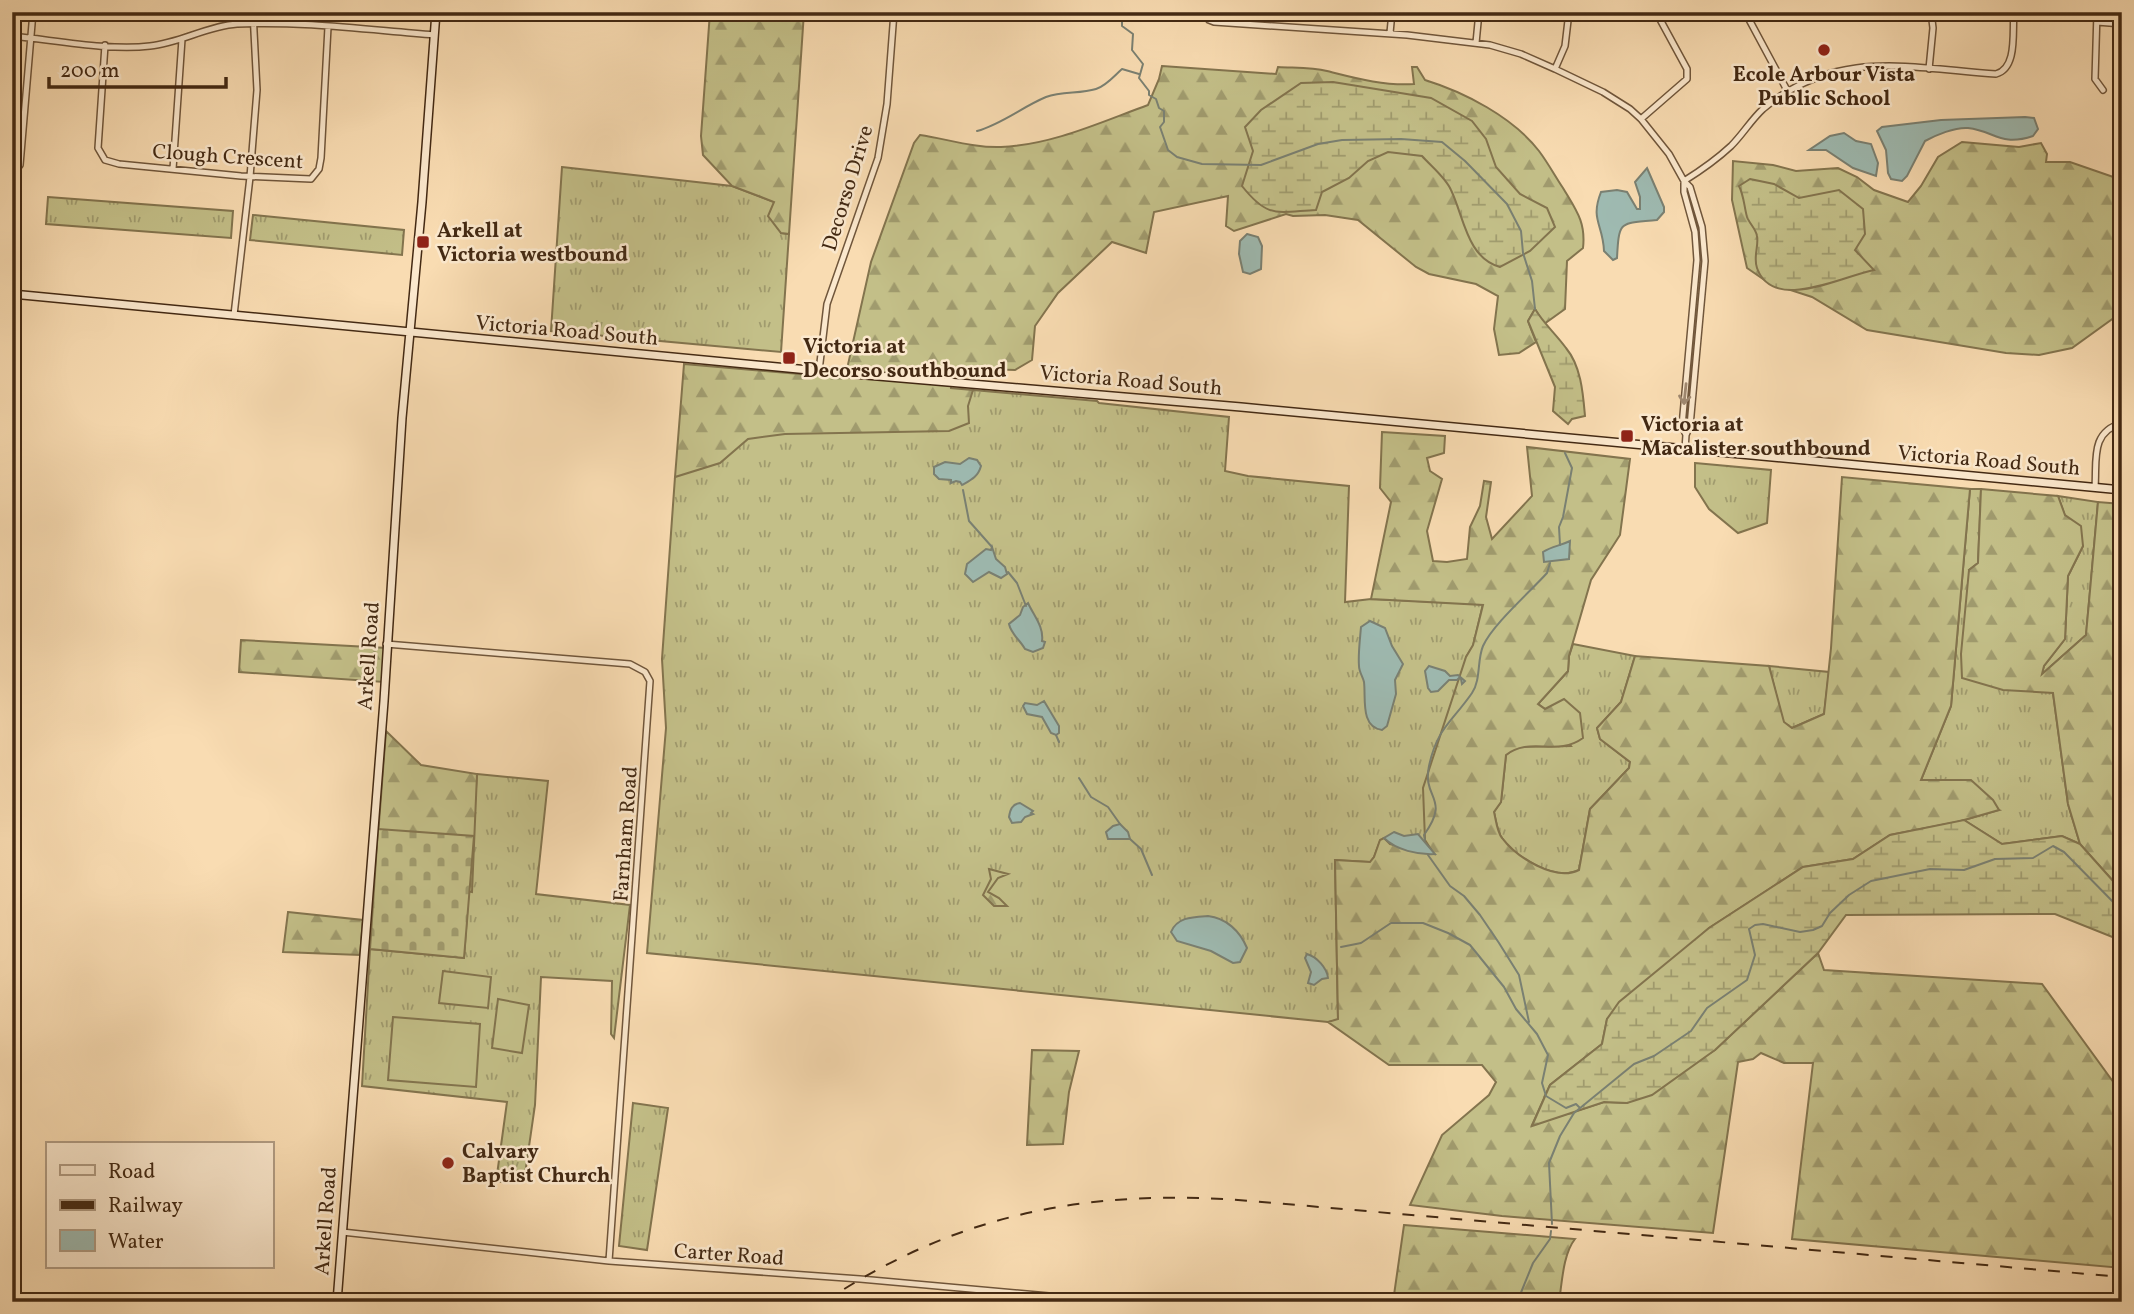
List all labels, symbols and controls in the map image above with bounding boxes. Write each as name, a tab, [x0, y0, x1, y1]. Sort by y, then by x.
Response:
marker: Ecole Arbour Vista Public School	[1816, 42, 1832, 58]
scale bar	[49, 46, 226, 90]
text: 200 m	[60, 57, 120, 86]
place label: Ecole Arbour Vista Public School	[1733, 61, 1915, 114]
street label: Decorso Drive	[816, 122, 881, 255]
street label: Clough Crescent	[151, 138, 304, 177]
place label: Arkell at Victoria westbound	[437, 217, 628, 270]
marker: Arkell at Victoria westbound	[415, 234, 431, 250]
street label: Victoria Road South	[474, 309, 659, 354]
place label: Victoria at Decorso southbound	[803, 333, 1007, 386]
marker: Victoria at Decorso southbound	[781, 350, 797, 366]
street label: Victoria Road South	[1038, 359, 1223, 404]
one-way arrow	[1678, 382, 1691, 405]
place label: Victoria at Macalister southbound	[1641, 411, 1871, 464]
marker: Victoria at Macalister southbound	[1619, 428, 1635, 444]
street label: Victoria Road South	[1896, 439, 2081, 484]
street label: Arkell Road	[351, 601, 388, 711]
street label: Farnham Road	[607, 765, 646, 903]
place label: Calvary Baptist Church	[462, 1138, 611, 1191]
legend	[46, 1142, 273, 1268]
marker: Calvary Baptist Church	[440, 1155, 456, 1171]
text: Road	[108, 1158, 155, 1187]
street label: Arkell Road	[308, 1166, 345, 1276]
text: Railway	[108, 1192, 184, 1221]
text: Water	[108, 1228, 164, 1257]
street label: Carter Road	[673, 1237, 785, 1274]

